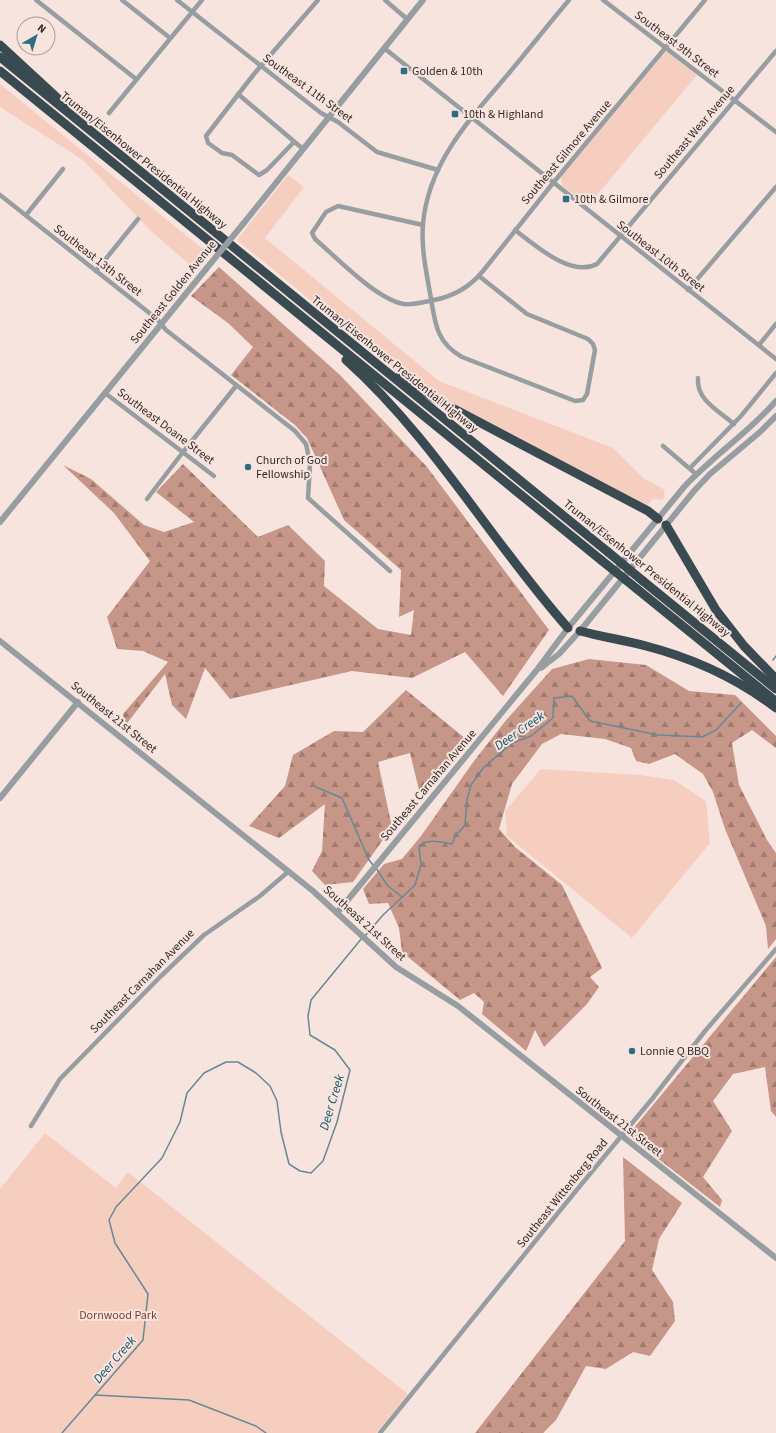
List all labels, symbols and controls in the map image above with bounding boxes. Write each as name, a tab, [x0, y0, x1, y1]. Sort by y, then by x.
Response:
street label: Southeast 9th Street	[631, 7, 723, 82]
north arrow	[16, 16, 56, 56]
text: N	[34, 20, 49, 37]
street label: Southeast 11th Street	[259, 50, 356, 127]
place label: Golden & 10th	[412, 63, 483, 80]
marker: Golden & 10th	[399, 66, 409, 76]
street label: Southeast Wear Avenue	[650, 82, 739, 183]
street label: Truman/Eisenhower Presidential Highway	[57, 88, 231, 233]
street label: Southeast Gilmore Avenue	[517, 96, 615, 208]
place label: 10th & Highland	[463, 106, 543, 123]
marker: 10th & Highland	[450, 109, 460, 119]
place label: 10th & Gilmore	[574, 191, 649, 208]
marker: 10th & Gilmore	[561, 194, 571, 204]
street label: Southeast 10th Street	[613, 216, 709, 296]
street label: Southeast 13th Street	[50, 220, 146, 300]
street label: Southeast Golden Avenue	[126, 237, 220, 348]
street label: Truman/Eisenhower Presidential Highway	[308, 292, 482, 437]
street label: Southeast Doane Street	[114, 384, 218, 469]
place label: Church of God Fellowship	[256, 452, 327, 483]
marker: Church of God Fellowship	[243, 462, 253, 472]
street label: Truman/Eisenhower Presidential Highway	[560, 496, 734, 641]
street label: Southeast 21st Street	[67, 677, 160, 757]
water label: Deer Creek	[491, 707, 549, 755]
street label: Southeast Carnahan Avenue	[376, 726, 480, 845]
street label: Southeast 21st Street	[319, 881, 410, 965]
street label: Southeast Carnahan Avenue	[86, 925, 198, 1037]
place label: Lonnie Q BBQ	[640, 1043, 709, 1060]
marker: Lonnie Q BBQ	[627, 1046, 637, 1056]
water label: Deer Creek	[315, 1071, 349, 1132]
street label: Southeast 21st Street	[572, 1082, 666, 1161]
street label: Southeast Wittenberg Road	[513, 1135, 612, 1252]
park label: Dornwood Park	[79, 1307, 157, 1324]
water label: Deer Creek	[89, 1331, 141, 1387]

